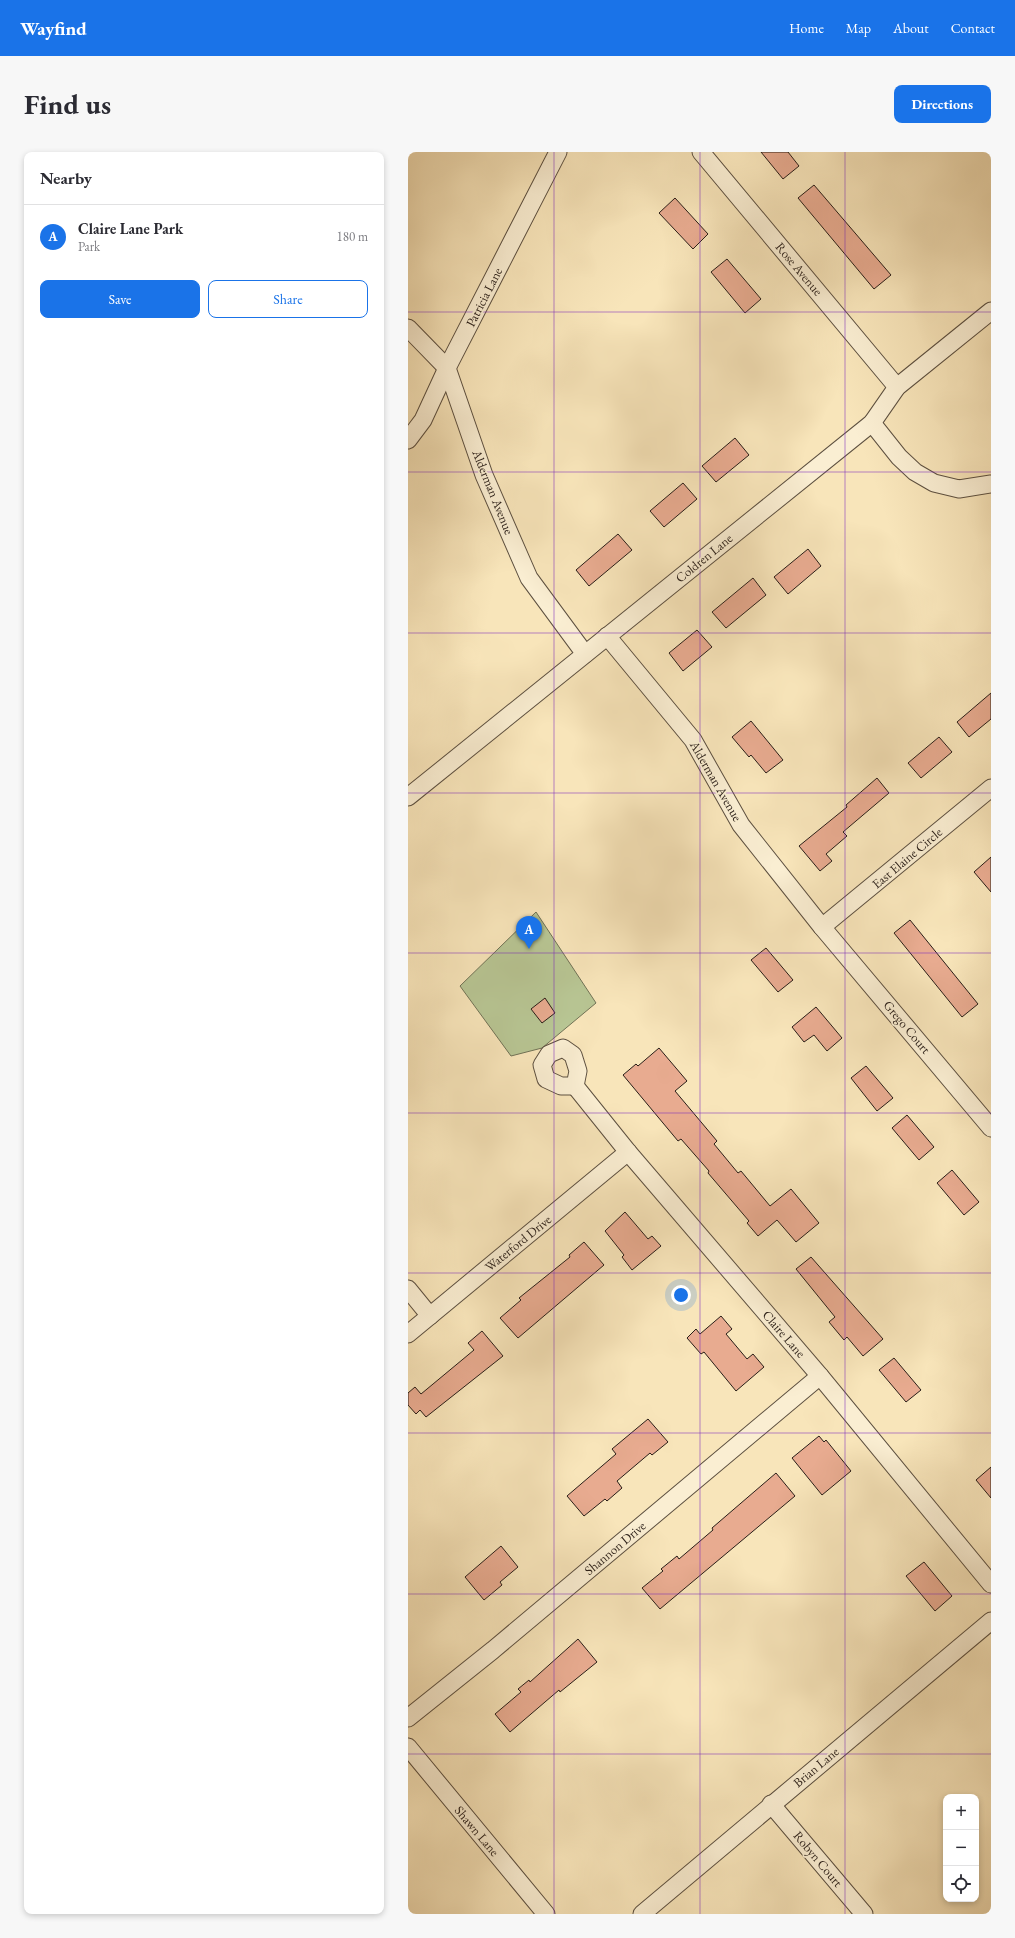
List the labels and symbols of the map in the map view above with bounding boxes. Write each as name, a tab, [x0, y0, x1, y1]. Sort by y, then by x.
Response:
street label: Rose Avenue	[772, 239, 826, 299]
street label: Patricia Lane	[462, 264, 506, 330]
street label: Alderman Avenue	[468, 446, 518, 537]
street label: Coldren Lane	[672, 530, 736, 586]
street label: Alderman Avenue	[686, 737, 746, 824]
street label: East Elaine Circle	[868, 824, 946, 892]
pin: A	[516, 916, 542, 949]
street label: Grego Court	[880, 997, 934, 1057]
street label: Waterford Drive	[481, 1211, 555, 1275]
your location	[671, 1285, 691, 1305]
street label: Claire Lane	[759, 1307, 809, 1361]
street label: Shannon Drive	[581, 1517, 649, 1579]
street label: Brian Lane	[790, 1743, 842, 1791]
street label: Shawn Lane	[451, 1802, 503, 1860]
street label: Robyn Court	[790, 1827, 846, 1891]

